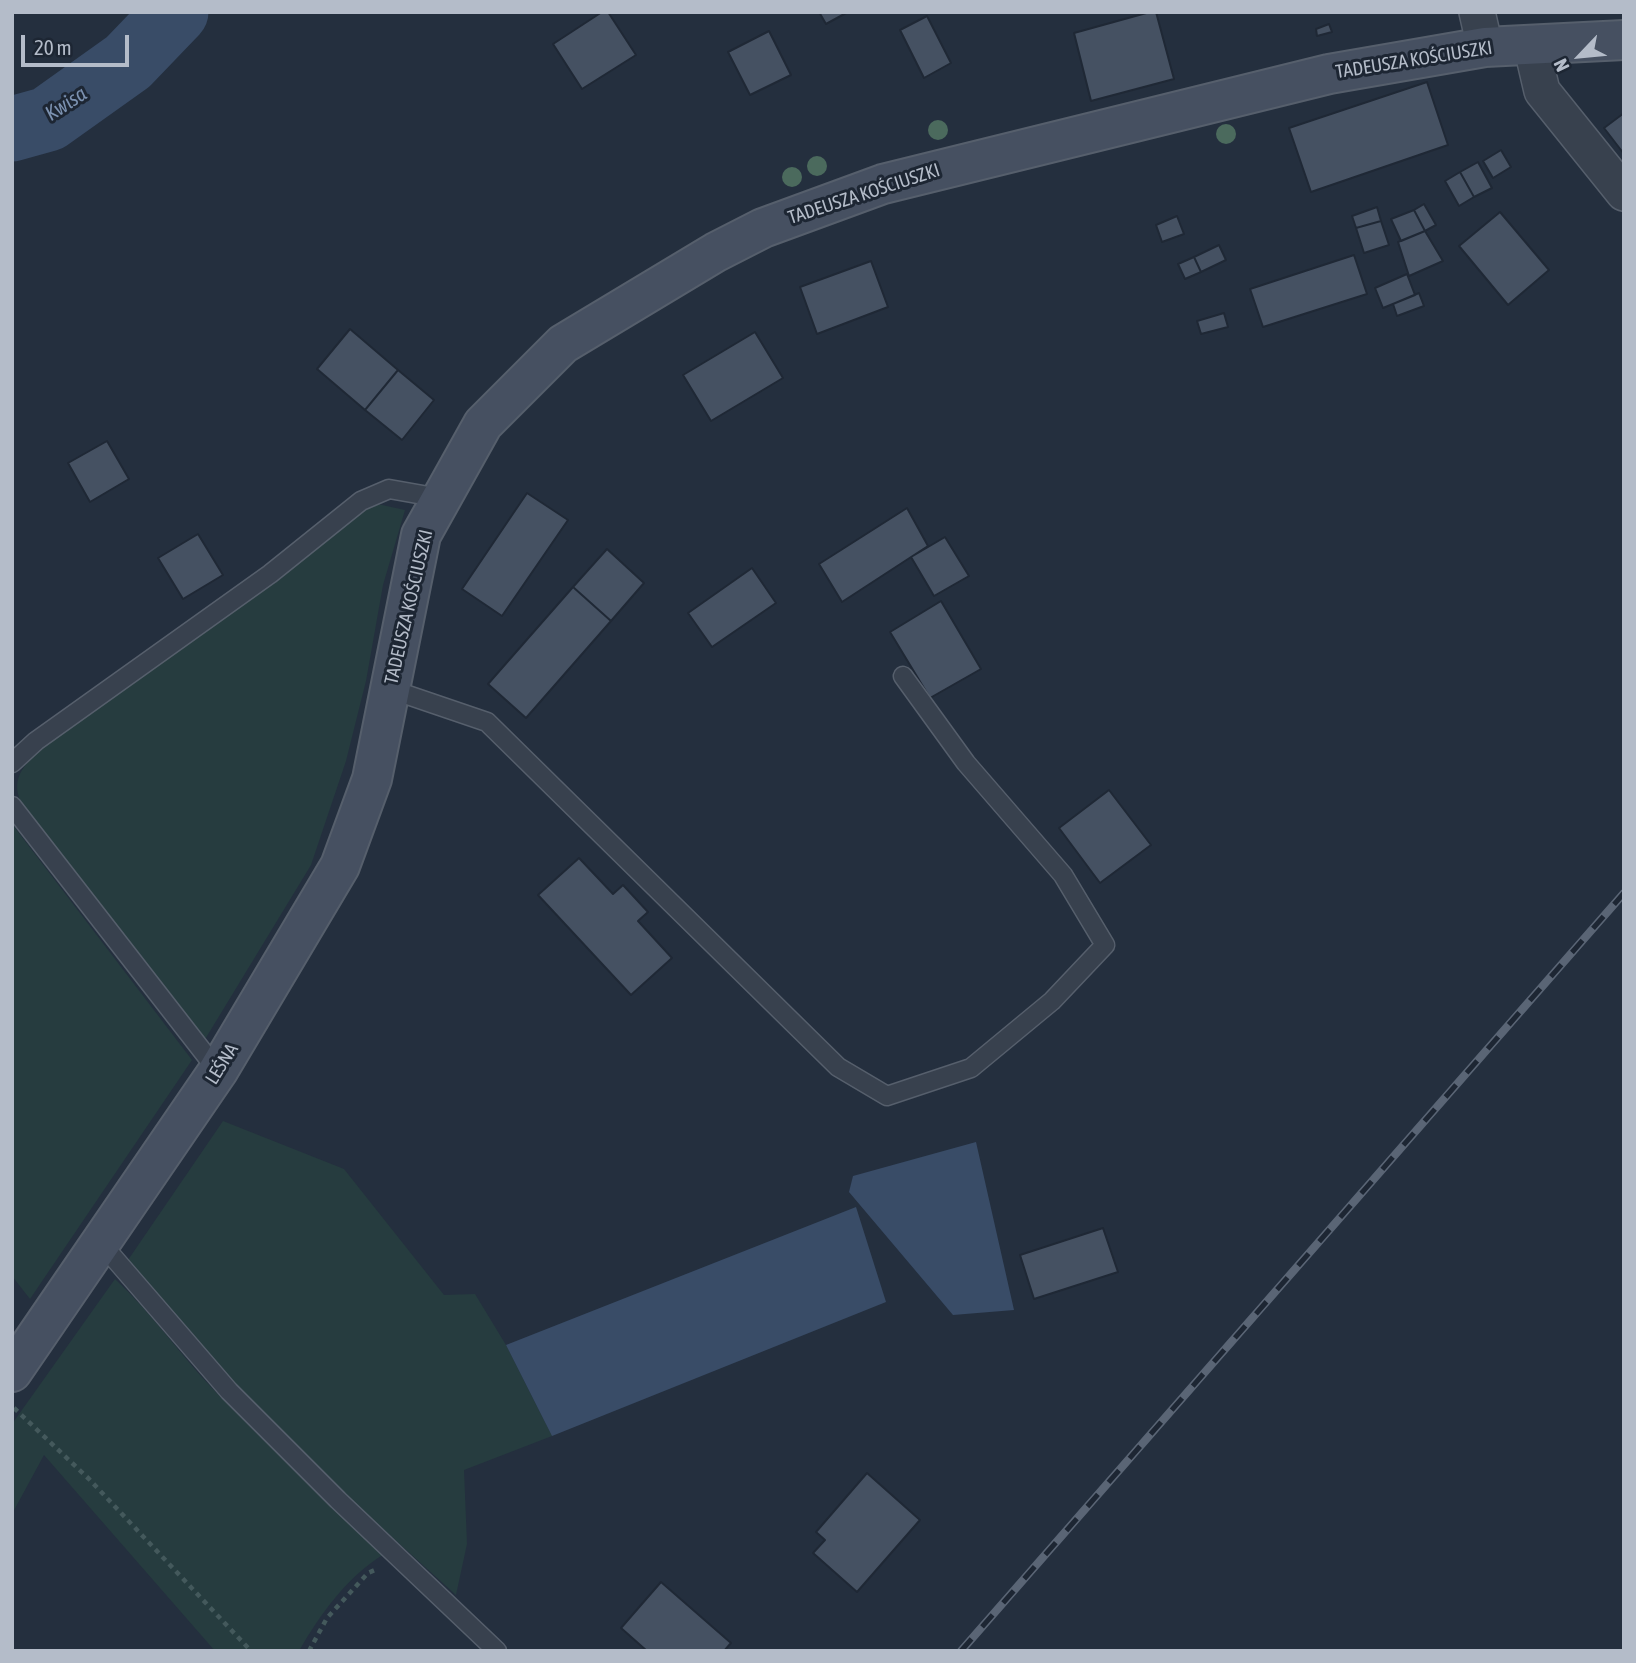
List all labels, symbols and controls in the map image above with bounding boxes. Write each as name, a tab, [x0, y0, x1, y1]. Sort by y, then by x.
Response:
scale bar	[24, 21, 133, 65]
north arrow	[1545, 21, 1615, 91]
text: 20 m	[34, 35, 72, 59]
street label: TADEUSZA KOŚCIUSZKI	[1334, 36, 1494, 84]
text: N	[1549, 55, 1573, 75]
water label: Kwisa	[41, 81, 91, 127]
street label: TADEUSZA KOŚCIUSZKI	[785, 159, 943, 229]
street label: TADEUSZA KOŚCIUSZKI	[380, 527, 438, 687]
street label: LEŚNA	[201, 1039, 243, 1089]

